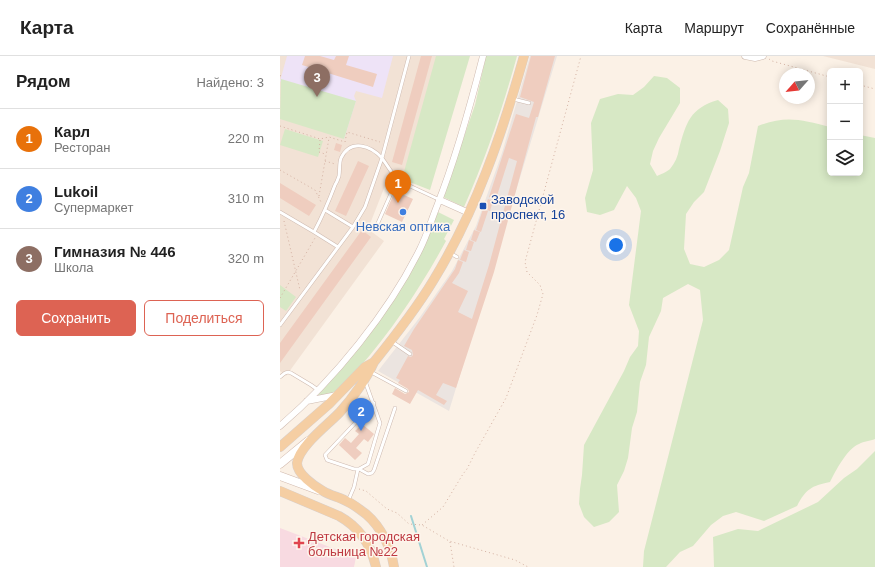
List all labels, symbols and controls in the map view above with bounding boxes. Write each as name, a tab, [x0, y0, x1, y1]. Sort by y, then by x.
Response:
text: Карта	[20, 17, 74, 38]
text: Карта	[625, 20, 662, 36]
text: Маршрут	[684, 20, 744, 36]
text: Сохранённые	[766, 20, 855, 36]
pin: 3	[304, 64, 330, 97]
north arrow	[779, 68, 815, 104]
map controls	[827, 68, 863, 176]
button: +	[827, 68, 863, 104]
text: Рядом	[16, 72, 71, 91]
text: Найдено: 3	[196, 75, 264, 90]
button: −	[827, 104, 863, 140]
text: Карл	[54, 123, 90, 140]
text: 1	[25, 131, 33, 146]
text: 220 m	[228, 131, 264, 146]
text: Ресторан	[54, 140, 111, 155]
button: layers	[827, 140, 863, 176]
pin: 1	[385, 170, 411, 203]
text: Lukoil	[54, 183, 98, 200]
text: 2	[25, 191, 33, 206]
text: 310 m	[228, 191, 264, 206]
place label: Заводской проспект, 16	[491, 192, 565, 222]
text: Супермаркет	[54, 200, 133, 215]
marker: Заводской проспект, 16	[478, 201, 488, 211]
marker: Невская оптика	[398, 207, 408, 217]
place label: Невская оптика	[356, 219, 451, 234]
your location	[606, 235, 626, 255]
text: Гимназия № 446	[54, 243, 176, 260]
text: 3	[25, 251, 33, 266]
text: 320 m	[228, 251, 264, 266]
text: Школа	[54, 260, 94, 275]
button: Сохранить	[16, 300, 136, 336]
button: Поделиться	[144, 300, 264, 336]
pin: 2	[348, 398, 374, 431]
place label: Детская городская больница №22	[308, 529, 420, 559]
marker: Детская городская больница №22	[293, 537, 305, 549]

